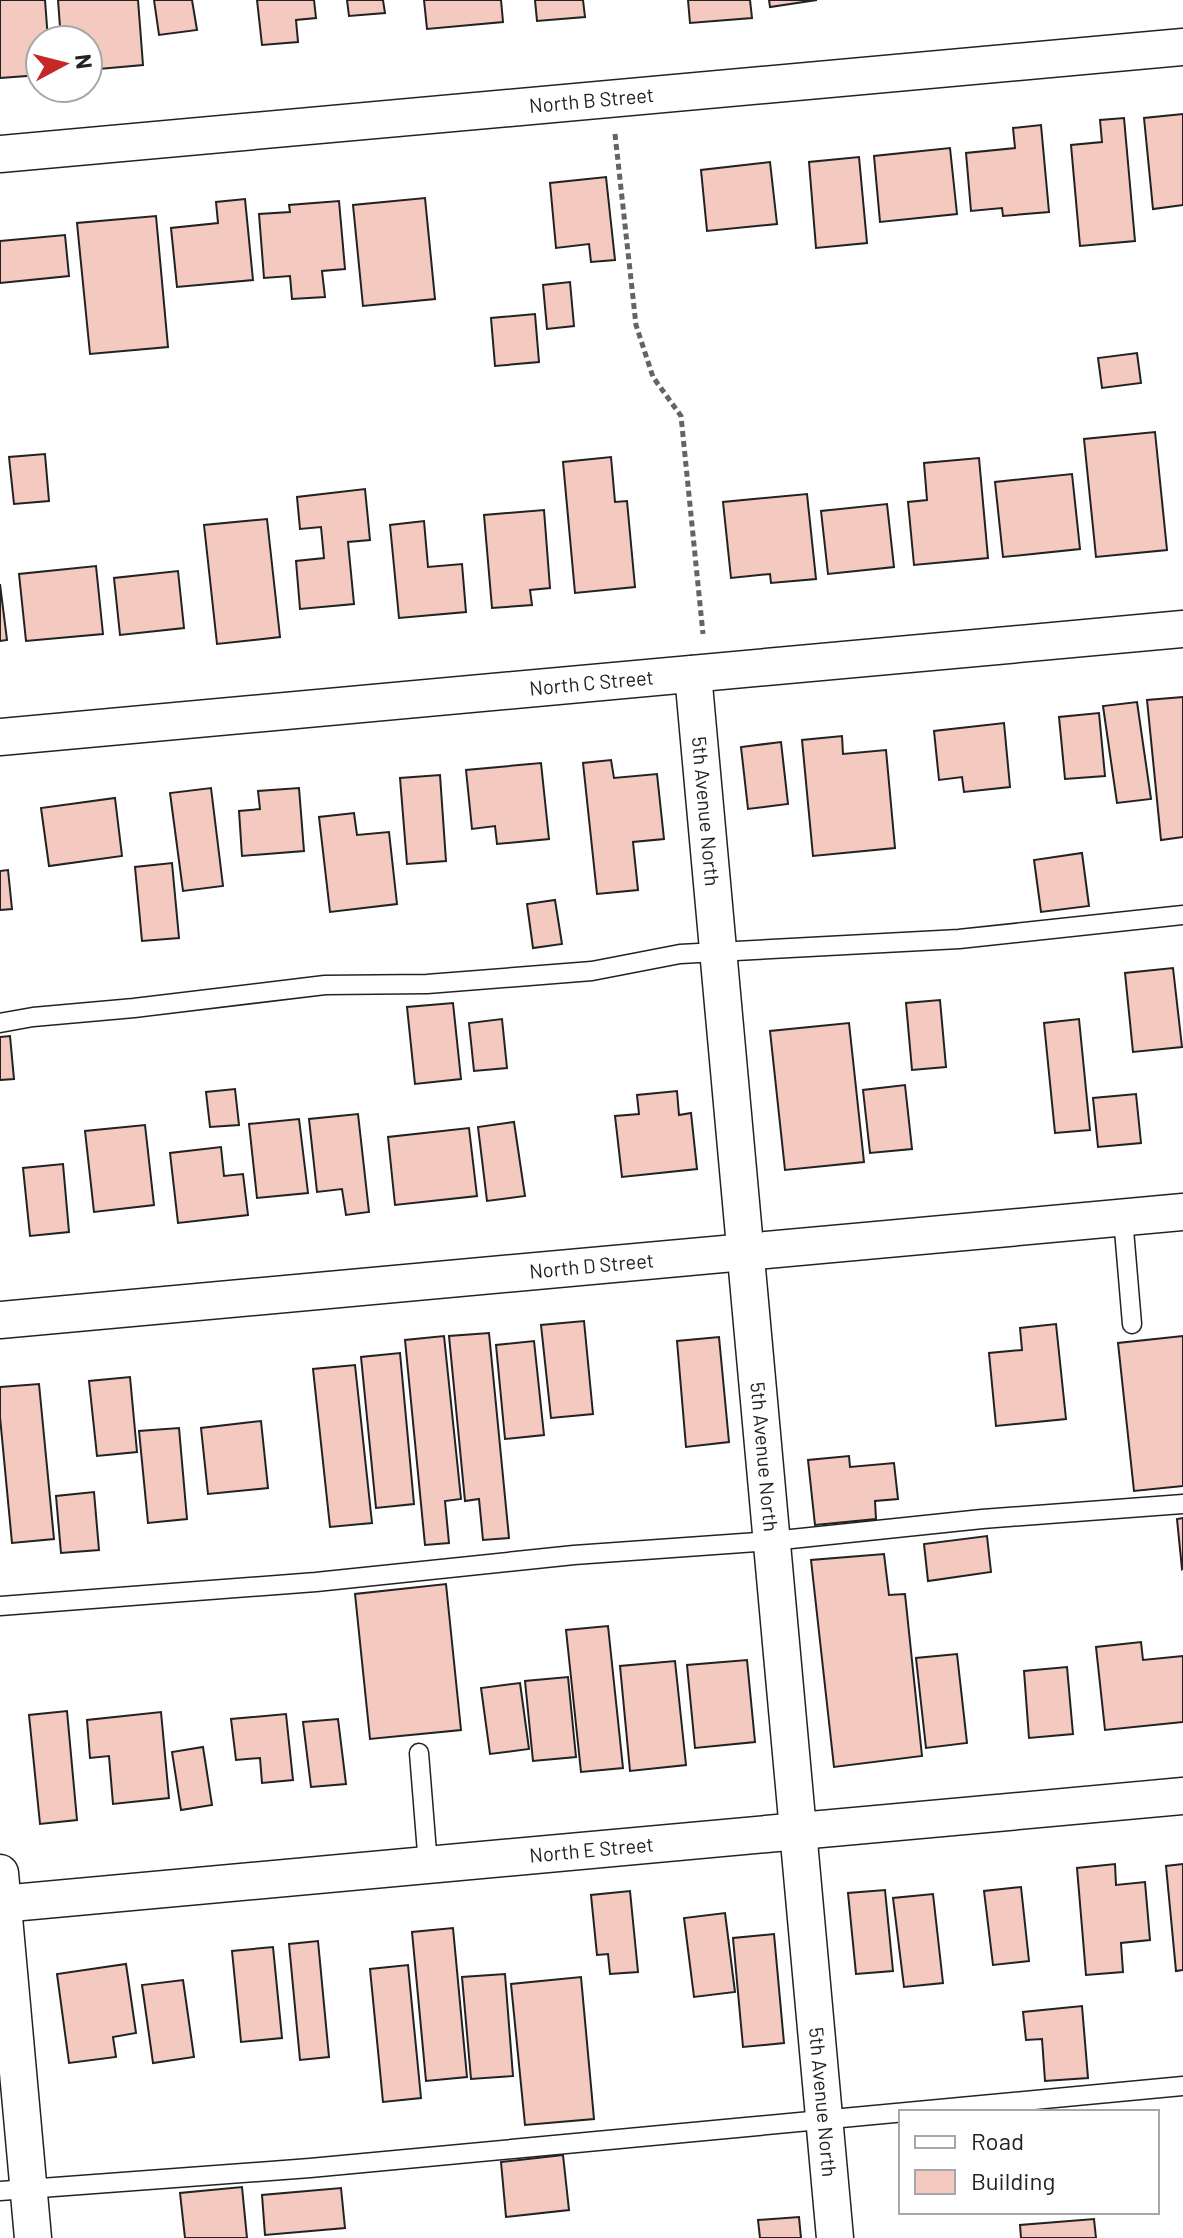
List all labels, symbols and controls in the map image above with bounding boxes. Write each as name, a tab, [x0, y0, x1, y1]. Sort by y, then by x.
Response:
north arrow	[24, 24, 104, 104]
text: N	[71, 53, 99, 70]
street label: North B Street	[528, 82, 655, 117]
street label: North C Street	[528, 664, 655, 700]
street label: 5th Avenue North	[688, 736, 725, 887]
street label: North D Street	[528, 1247, 655, 1283]
street label: 5th Avenue North	[746, 1381, 784, 1532]
street label: North E Street	[528, 1831, 655, 1867]
street label: 5th Avenue North	[805, 2026, 842, 2178]
legend	[899, 2110, 1159, 2214]
text: Road	[971, 2126, 1024, 2155]
text: Building	[971, 2166, 1055, 2195]

